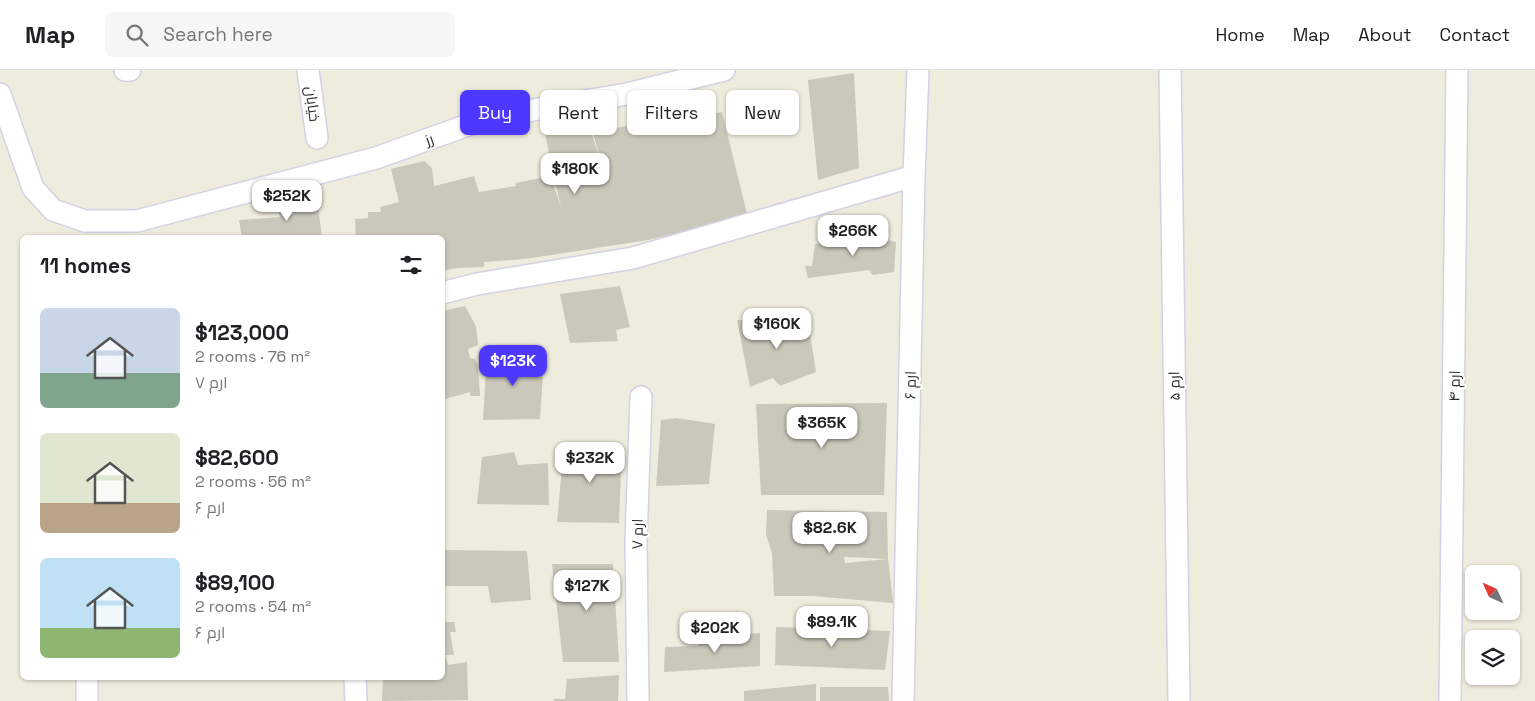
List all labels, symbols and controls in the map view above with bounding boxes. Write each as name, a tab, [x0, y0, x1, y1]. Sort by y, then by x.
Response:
search box	[105, 12, 455, 57]
text: Map	[25, 19, 75, 50]
icon: search	[123, 21, 151, 49]
text: Search here	[163, 22, 273, 47]
text: Home	[1216, 23, 1265, 46]
text: Map	[1293, 23, 1330, 46]
text: About	[1358, 23, 1412, 46]
text: Contact	[1440, 23, 1510, 46]
street label: خیابان	[300, 85, 325, 123]
chip: Buy	[460, 90, 530, 135]
chip: Rent	[540, 90, 617, 135]
chip: Filters	[627, 90, 716, 135]
chip: New	[726, 90, 799, 135]
street label: رز	[421, 129, 436, 150]
pin: $180K	[540, 152, 610, 195]
text: $180K	[552, 158, 598, 179]
pin: $252K	[252, 180, 322, 222]
text: $252K	[263, 185, 311, 206]
pin: $266K	[818, 214, 888, 257]
text: $266K	[829, 220, 878, 241]
icon: filters	[397, 251, 425, 279]
text: 11 homes	[40, 252, 131, 279]
pin: $160K	[742, 308, 812, 350]
text: $160K	[753, 313, 801, 334]
text: $123,000	[195, 319, 289, 346]
icon: home	[80, 328, 140, 388]
pin: $123K	[478, 344, 548, 387]
text: 2 rooms · 76 m²	[195, 346, 310, 367]
text: $123K	[490, 350, 536, 371]
street label: ارم ۴	[1444, 370, 1465, 402]
street label: ارم ۶	[900, 371, 921, 399]
street label: ارم ۵	[1164, 371, 1185, 401]
text: ارم ۷	[195, 372, 228, 393]
pin: $365K	[787, 406, 857, 449]
text: $365K	[798, 412, 846, 433]
pin: $232K	[555, 442, 625, 484]
text: $82,600	[195, 444, 279, 471]
text: $232K	[566, 447, 614, 468]
icon: home	[80, 453, 140, 513]
text: 2 rooms · 56 m²	[195, 471, 311, 492]
text: ارم ۶	[195, 497, 225, 518]
pin: $82.6K	[789, 512, 871, 554]
text: $82.6K	[803, 517, 857, 538]
street label: ارم ۷	[627, 519, 648, 549]
north arrow	[1465, 565, 1520, 620]
map controls	[1465, 565, 1520, 685]
text: $89,100	[195, 569, 275, 596]
pin: $127K	[552, 570, 622, 612]
text: $127K	[564, 575, 610, 596]
icon: home	[80, 578, 140, 638]
text: 2 rooms · 54 m²	[195, 596, 311, 617]
pin: $89.1K	[791, 606, 873, 648]
text: $89.1K	[807, 611, 857, 632]
pin: $202K	[680, 612, 750, 654]
text: $202K	[690, 617, 740, 638]
text: ارم ۶	[195, 622, 225, 643]
button: layers	[1465, 630, 1520, 685]

